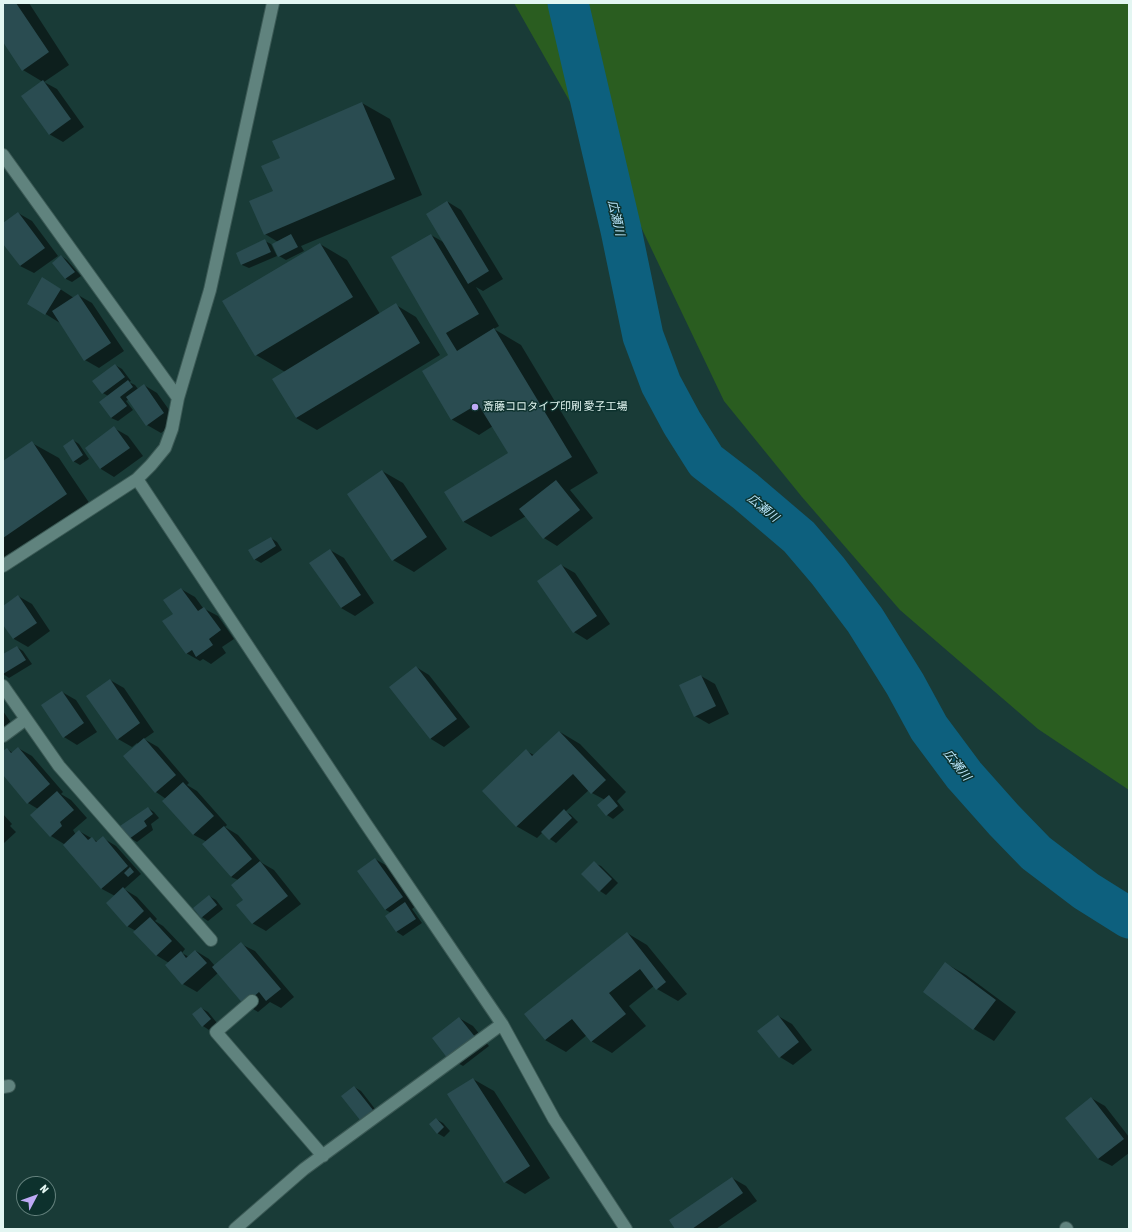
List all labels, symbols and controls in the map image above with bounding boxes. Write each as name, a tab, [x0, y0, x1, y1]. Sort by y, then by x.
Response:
water label: 広瀬川	[605, 199, 627, 237]
place label: 斎藤コロタイプ印刷 愛子工場	[483, 400, 628, 414]
marker: 斎藤コロタイプ印刷 愛子工場	[470, 402, 480, 412]
water label: 広瀬川	[744, 491, 782, 525]
water label: 広瀬川	[940, 746, 974, 784]
north arrow	[16, 1176, 56, 1216]
text: N	[38, 1182, 51, 1195]

